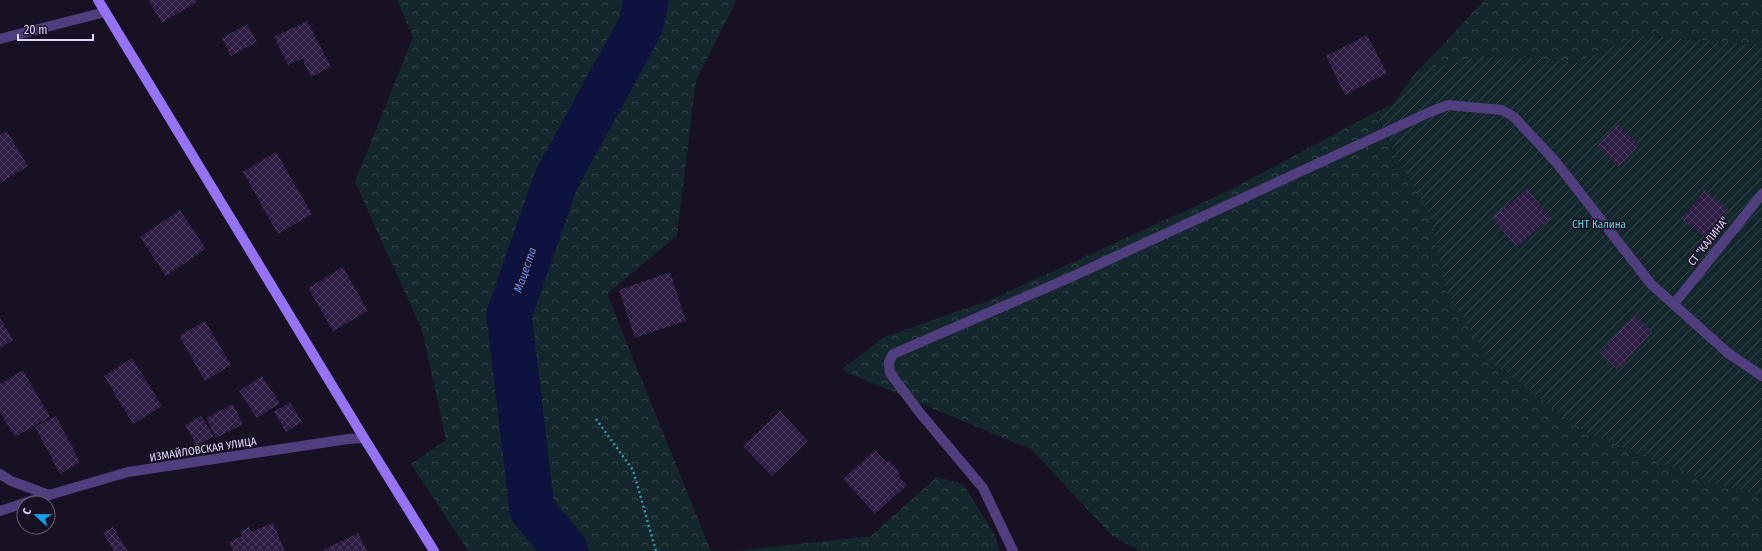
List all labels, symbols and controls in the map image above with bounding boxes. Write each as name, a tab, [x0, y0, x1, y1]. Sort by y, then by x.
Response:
scale bar	[18, 16, 93, 42]
text: 20 m	[24, 23, 48, 37]
street label: СТ "КАЛИНА"	[1685, 214, 1731, 268]
park label: СНТ Калина	[1572, 218, 1626, 231]
water label: Мацеста	[511, 245, 539, 295]
street label: ИЗМАЙЛОВСКАЯ УЛИЦА	[149, 435, 258, 464]
north arrow	[16, 495, 56, 535]
text: С	[20, 506, 34, 517]

